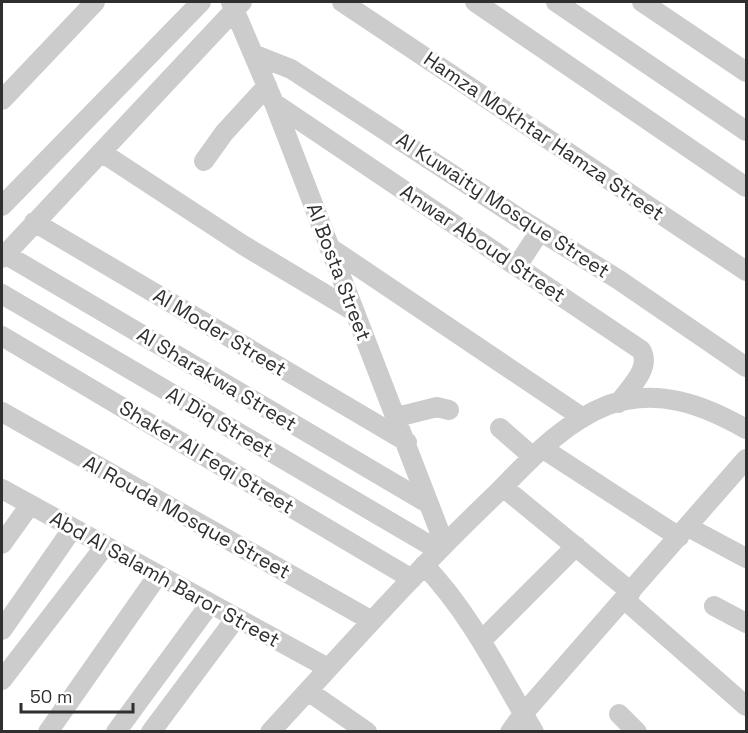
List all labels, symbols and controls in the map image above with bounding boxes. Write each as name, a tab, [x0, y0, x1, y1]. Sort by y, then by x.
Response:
street label: Hamza Mokhtar Hamza Street	[419, 46, 669, 226]
street label: Al Kuwaity Mosque Street	[391, 126, 615, 284]
street label: Anwar Aboud Street	[395, 178, 571, 308]
street label: Al Bosta Street	[301, 199, 377, 345]
street label: Al Moder Street	[149, 282, 291, 382]
street label: Al Sharakwa Street	[132, 321, 302, 437]
street label: Al Diq Street	[162, 381, 278, 463]
street label: Shaker Al Feqi Street	[115, 394, 299, 520]
street label: Al Rouda Mosque Street	[79, 449, 295, 585]
street label: Abd Al Salamh Baror Street	[46, 505, 284, 653]
scale bar	[21, 676, 134, 714]
text: 50 m	[30, 685, 72, 708]

